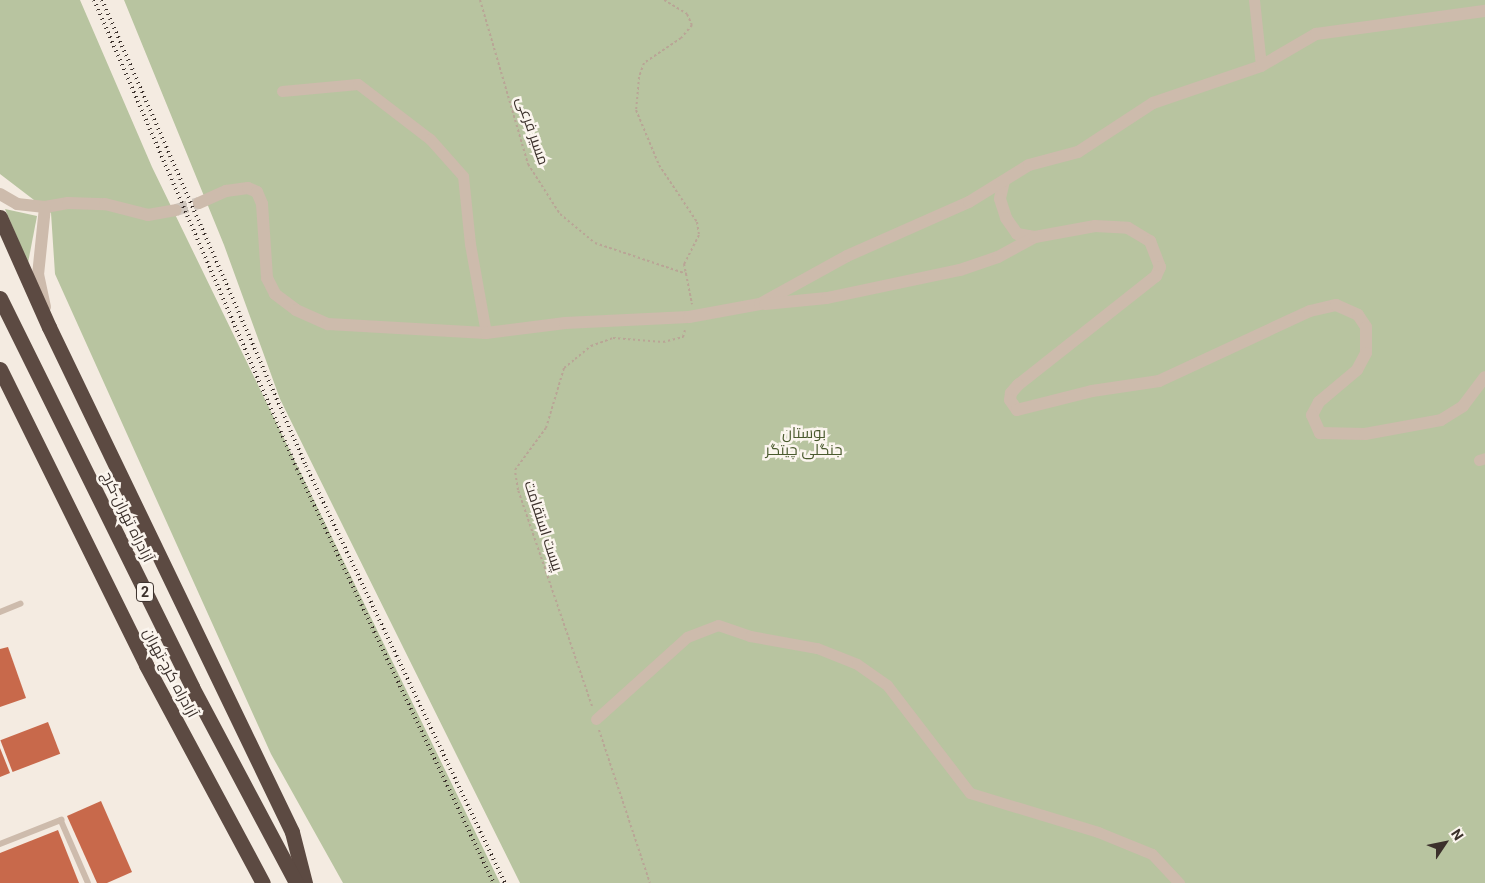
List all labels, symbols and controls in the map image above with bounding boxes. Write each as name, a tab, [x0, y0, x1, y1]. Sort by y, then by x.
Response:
street label: مسیر فرعی	[512, 95, 552, 167]
park label: بوستان جنگلی چیتگر	[765, 424, 843, 459]
street label: آزادراه تهران-کرج	[97, 469, 157, 565]
street label: پیست استقامت	[520, 479, 566, 573]
road number: 2	[135, 580, 155, 604]
street label: آزادراه کرج-تهران	[139, 625, 201, 721]
north arrow	[1420, 818, 1470, 868]
text: N	[1448, 826, 1467, 843]

